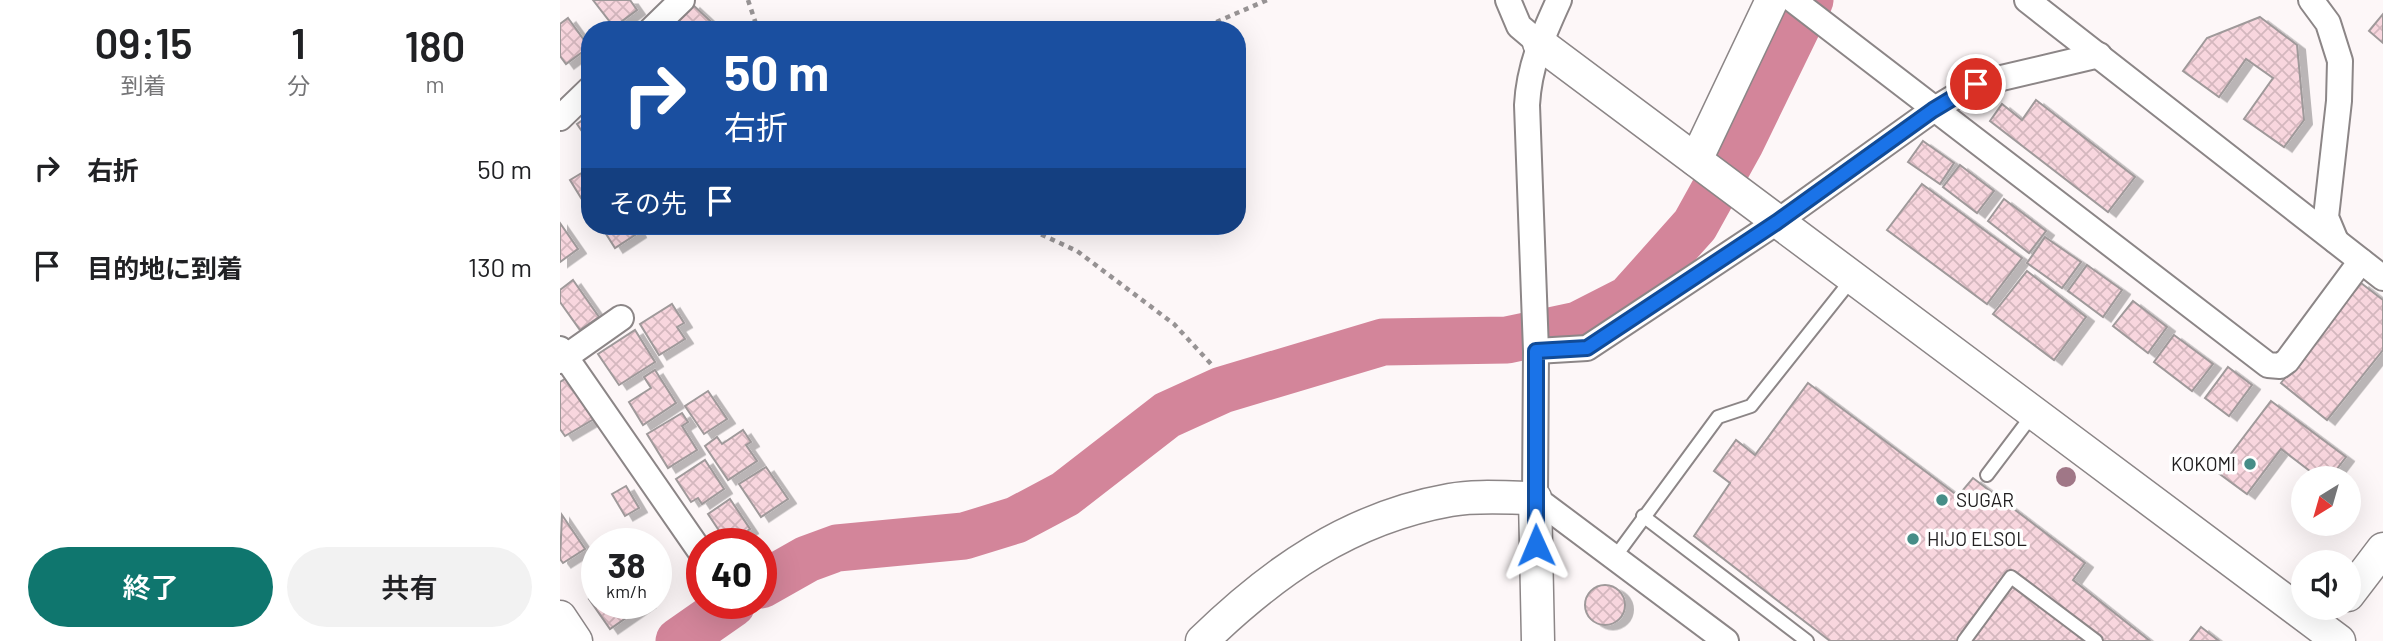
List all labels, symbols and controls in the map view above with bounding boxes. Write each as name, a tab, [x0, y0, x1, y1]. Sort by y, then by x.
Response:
text: 09:15	[94, 17, 192, 67]
text: 1	[291, 17, 306, 67]
text: 180	[404, 20, 465, 70]
text: 50 m	[724, 42, 829, 101]
icon: right	[609, 49, 700, 140]
pin	[1946, 54, 2006, 114]
icon: arrive	[1957, 65, 1995, 103]
text: m	[425, 70, 444, 98]
text: 到着	[120, 71, 166, 99]
text: 分	[287, 71, 310, 99]
text: 右折	[724, 107, 788, 145]
icon: right	[28, 149, 66, 187]
text: 50 m	[477, 153, 532, 184]
text: 右折	[87, 154, 139, 185]
icon: arrive	[701, 182, 739, 220]
text: その先	[609, 187, 687, 218]
icon: arrive	[28, 247, 66, 285]
text: 130 m	[468, 251, 532, 282]
text: 目的地に到着	[87, 252, 243, 283]
place label: KOKOMI	[2171, 452, 2236, 475]
marker: KOKOMI	[2242, 456, 2258, 472]
north arrow	[2291, 466, 2361, 536]
map controls	[2291, 466, 2361, 620]
place label: SUGAR	[1956, 488, 2014, 511]
marker: SUGAR	[1934, 492, 1950, 508]
position arrow	[1499, 508, 1573, 582]
place label: HIJO ELSOL	[1927, 527, 2027, 550]
speed limit sign: 40	[686, 528, 777, 619]
marker: HIJO ELSOL	[1905, 531, 1921, 547]
text: 38	[608, 543, 645, 585]
button: 終了	[28, 547, 273, 627]
button: 共有	[287, 547, 532, 627]
button: sound	[2291, 550, 2361, 620]
text: km/h	[606, 580, 647, 602]

